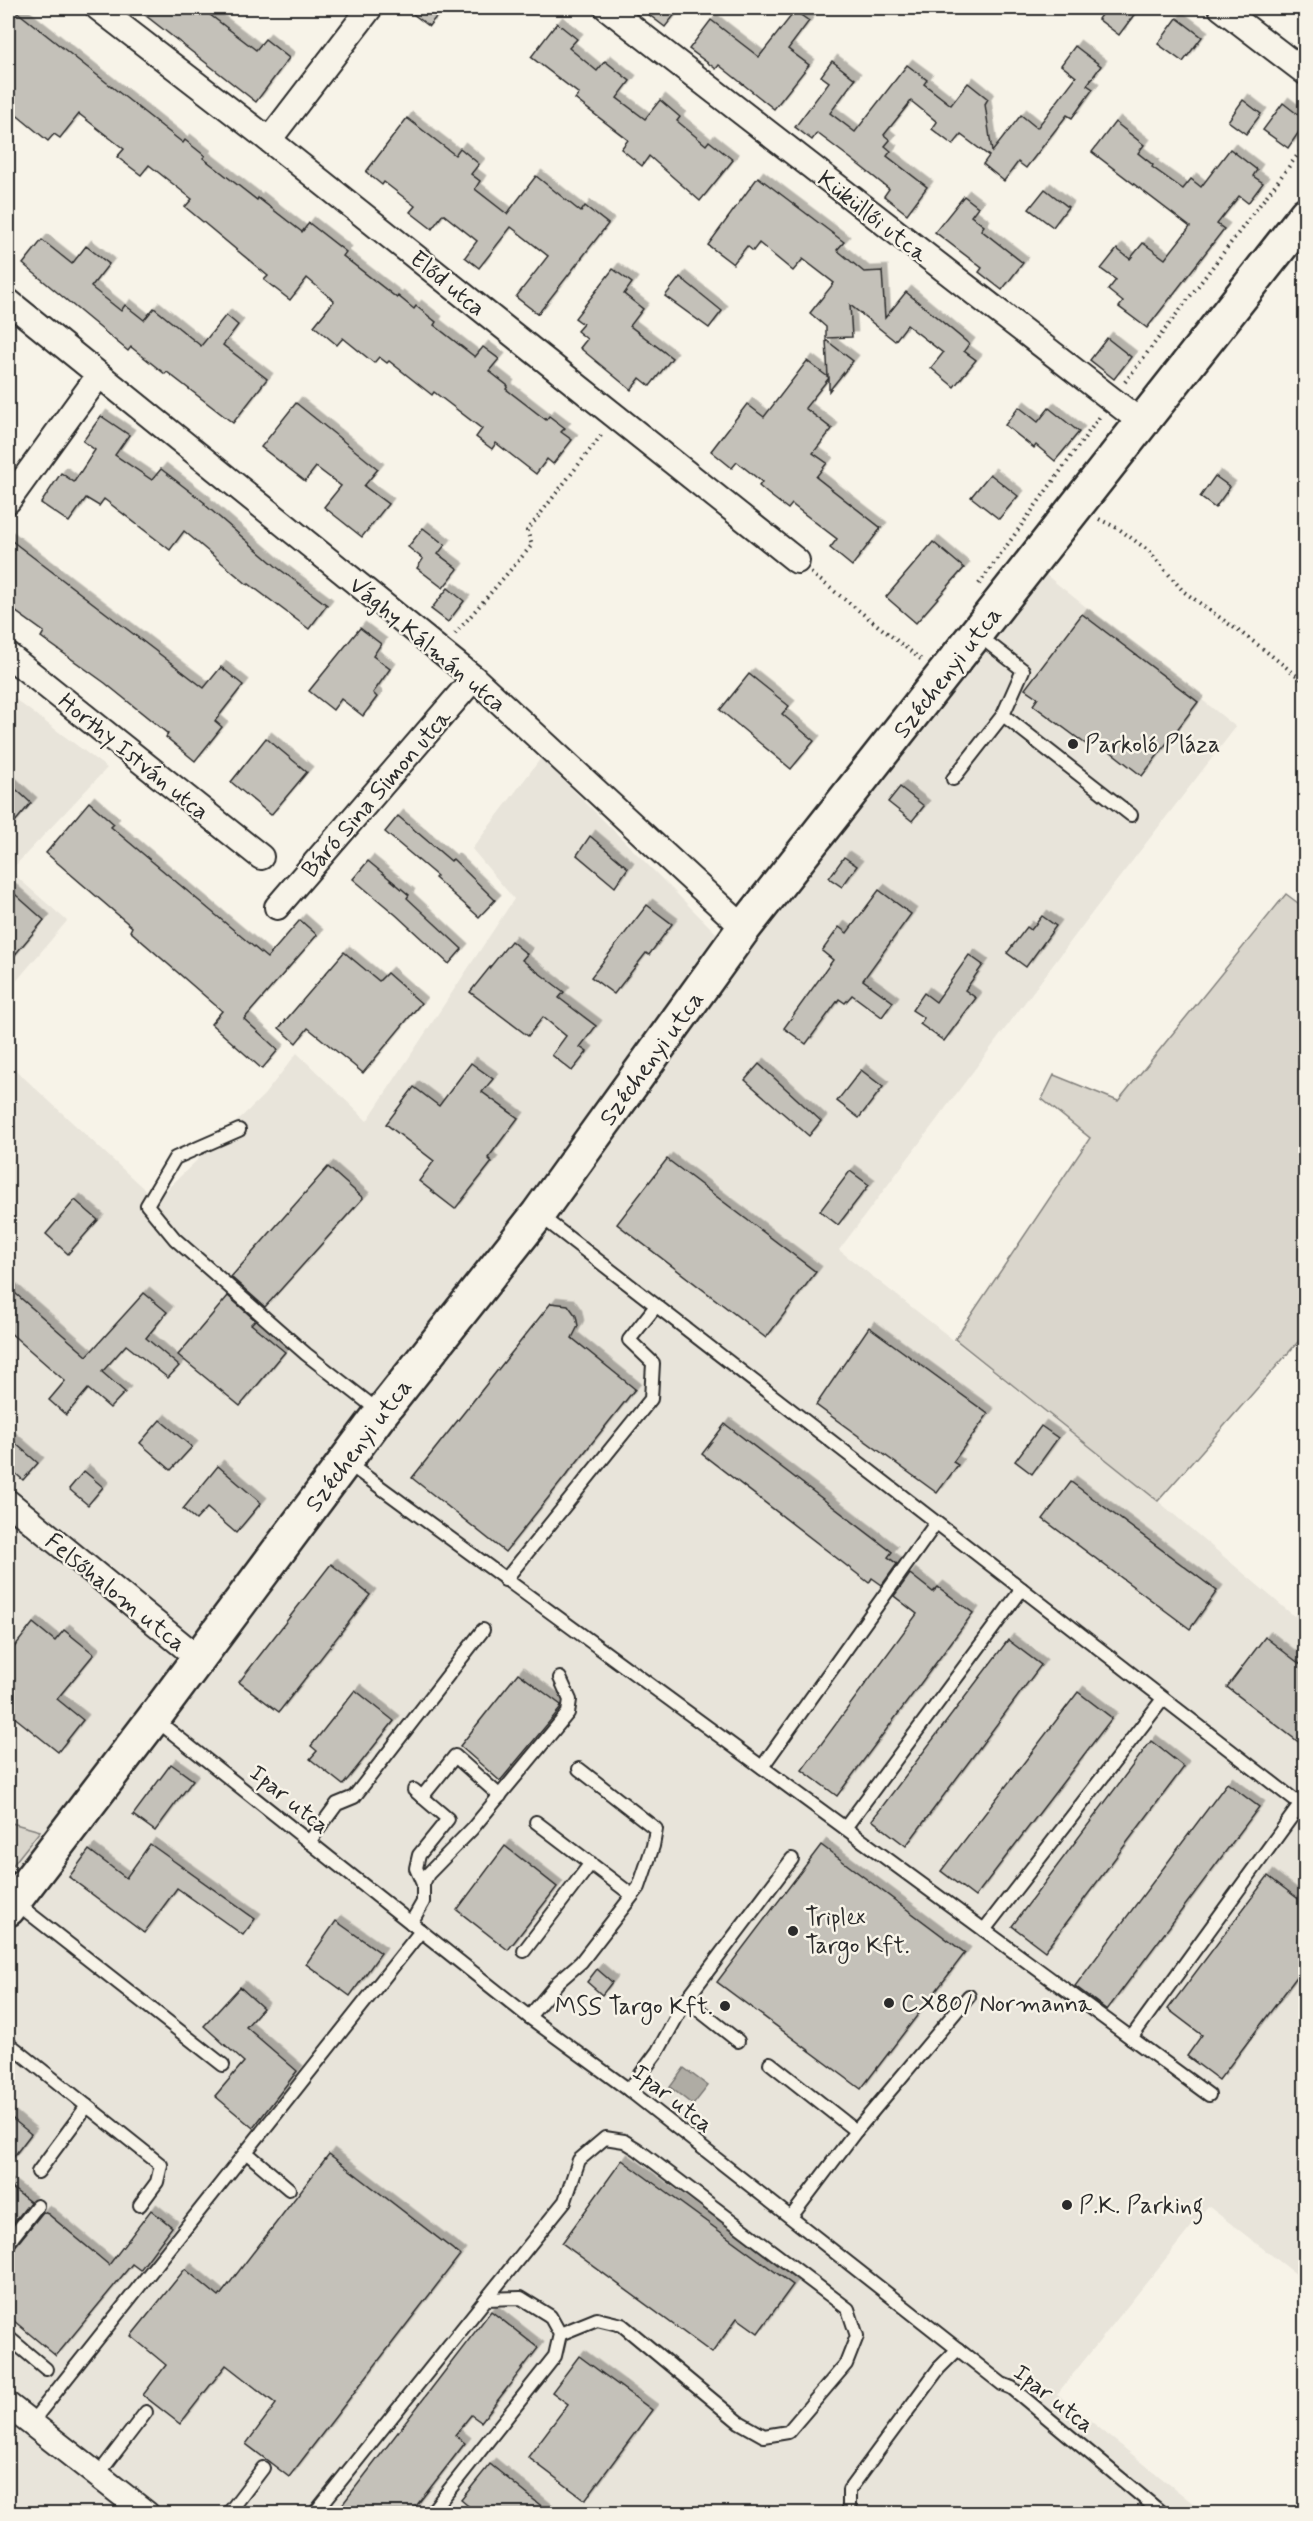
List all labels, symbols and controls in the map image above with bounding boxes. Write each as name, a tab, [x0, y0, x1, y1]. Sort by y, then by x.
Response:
street label: Küküllői utca	[810, 164, 934, 271]
street label: Előd utca	[403, 244, 491, 324]
street label: Vághy Kálmán utca	[342, 570, 512, 720]
street label: Széchenyi utca	[887, 601, 1009, 745]
street label: Horthy István utca	[51, 687, 215, 828]
street label: Báró Sina Simon utca	[295, 703, 459, 885]
place label: Parkoló Pláza	[1085, 730, 1220, 761]
marker: Parkoló Pláza	[1066, 737, 1080, 751]
street label: Széchenyi utca	[593, 985, 712, 1132]
street label: Széchenyi utca	[299, 1373, 420, 1519]
street label: Felsőhalom utca	[38, 1527, 192, 1660]
street label: Ipar utca	[242, 1758, 336, 1842]
place label: Triplex Targo Kft.	[805, 1903, 910, 1964]
marker: Triplex Targo Kft.	[786, 1924, 800, 1938]
place label: CX80/ Normanna	[901, 1989, 1093, 2020]
place label: MSS Targo Kft.	[555, 1992, 713, 2025]
marker: CX80/ Normanna	[882, 1996, 896, 2010]
marker: MSS Targo Kft.	[718, 1999, 732, 2013]
street label: Ipar utca	[625, 2058, 719, 2141]
place label: P.K. Parking	[1079, 2191, 1203, 2225]
marker: P.K. Parking	[1060, 2198, 1074, 2212]
street label: Ipar utca	[1006, 2358, 1100, 2441]

